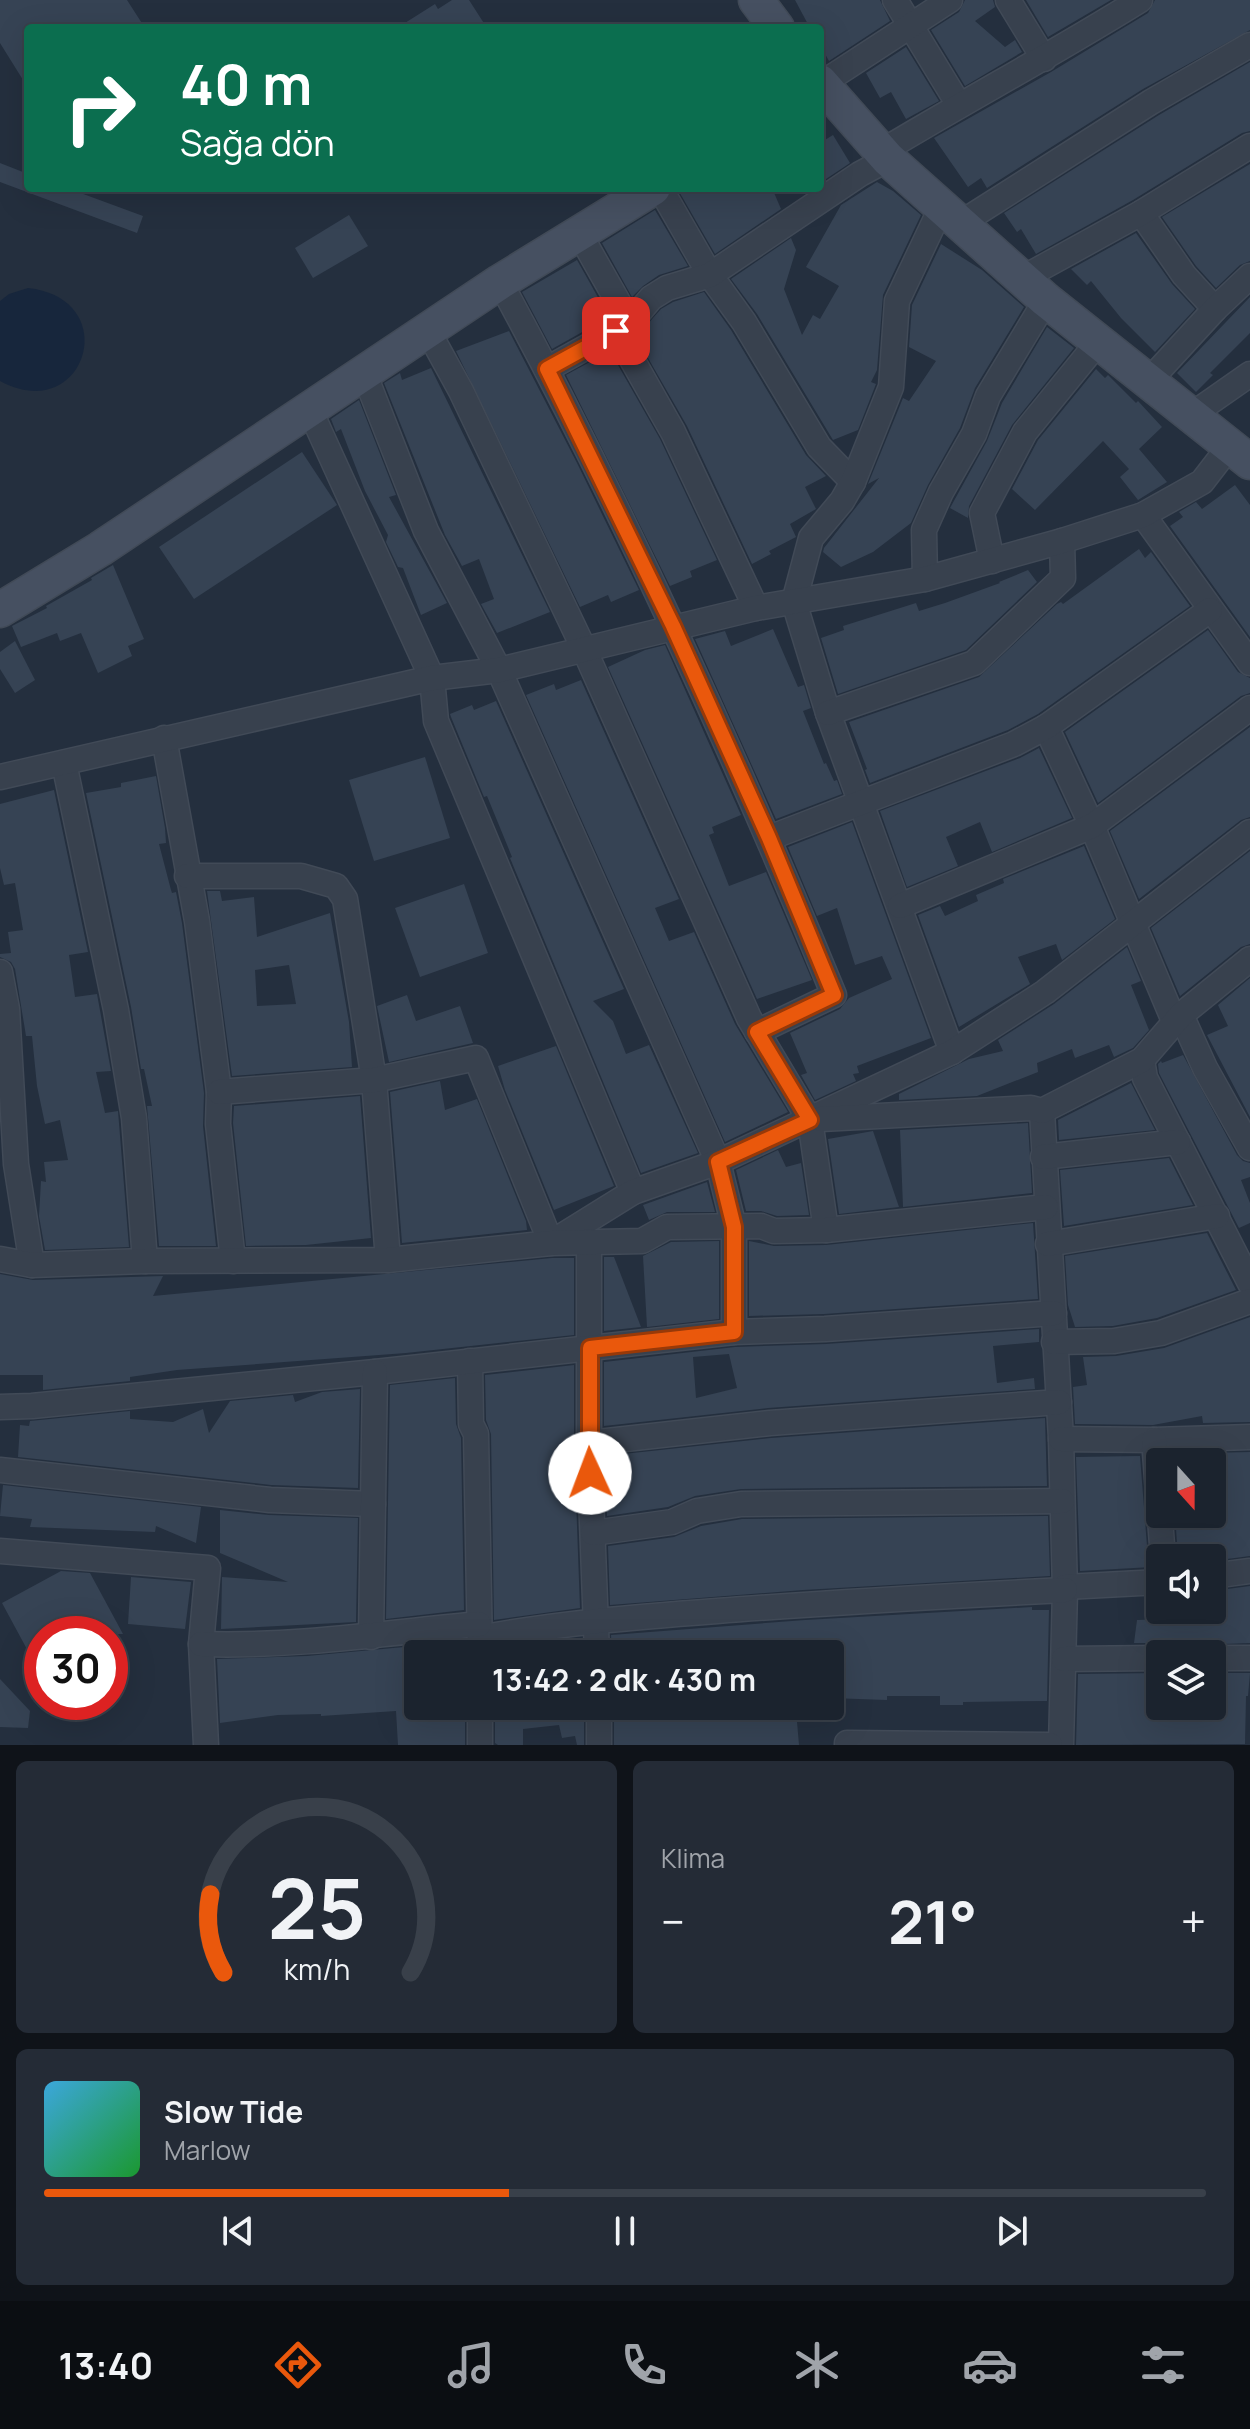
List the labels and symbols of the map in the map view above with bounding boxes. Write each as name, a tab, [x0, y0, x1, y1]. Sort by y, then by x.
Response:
pin	[582, 297, 650, 365]
position arrow	[548, 1431, 632, 1515]
north arrow	[1146, 1448, 1226, 1528]
speed limit sign: 30	[24, 1616, 128, 1720]

